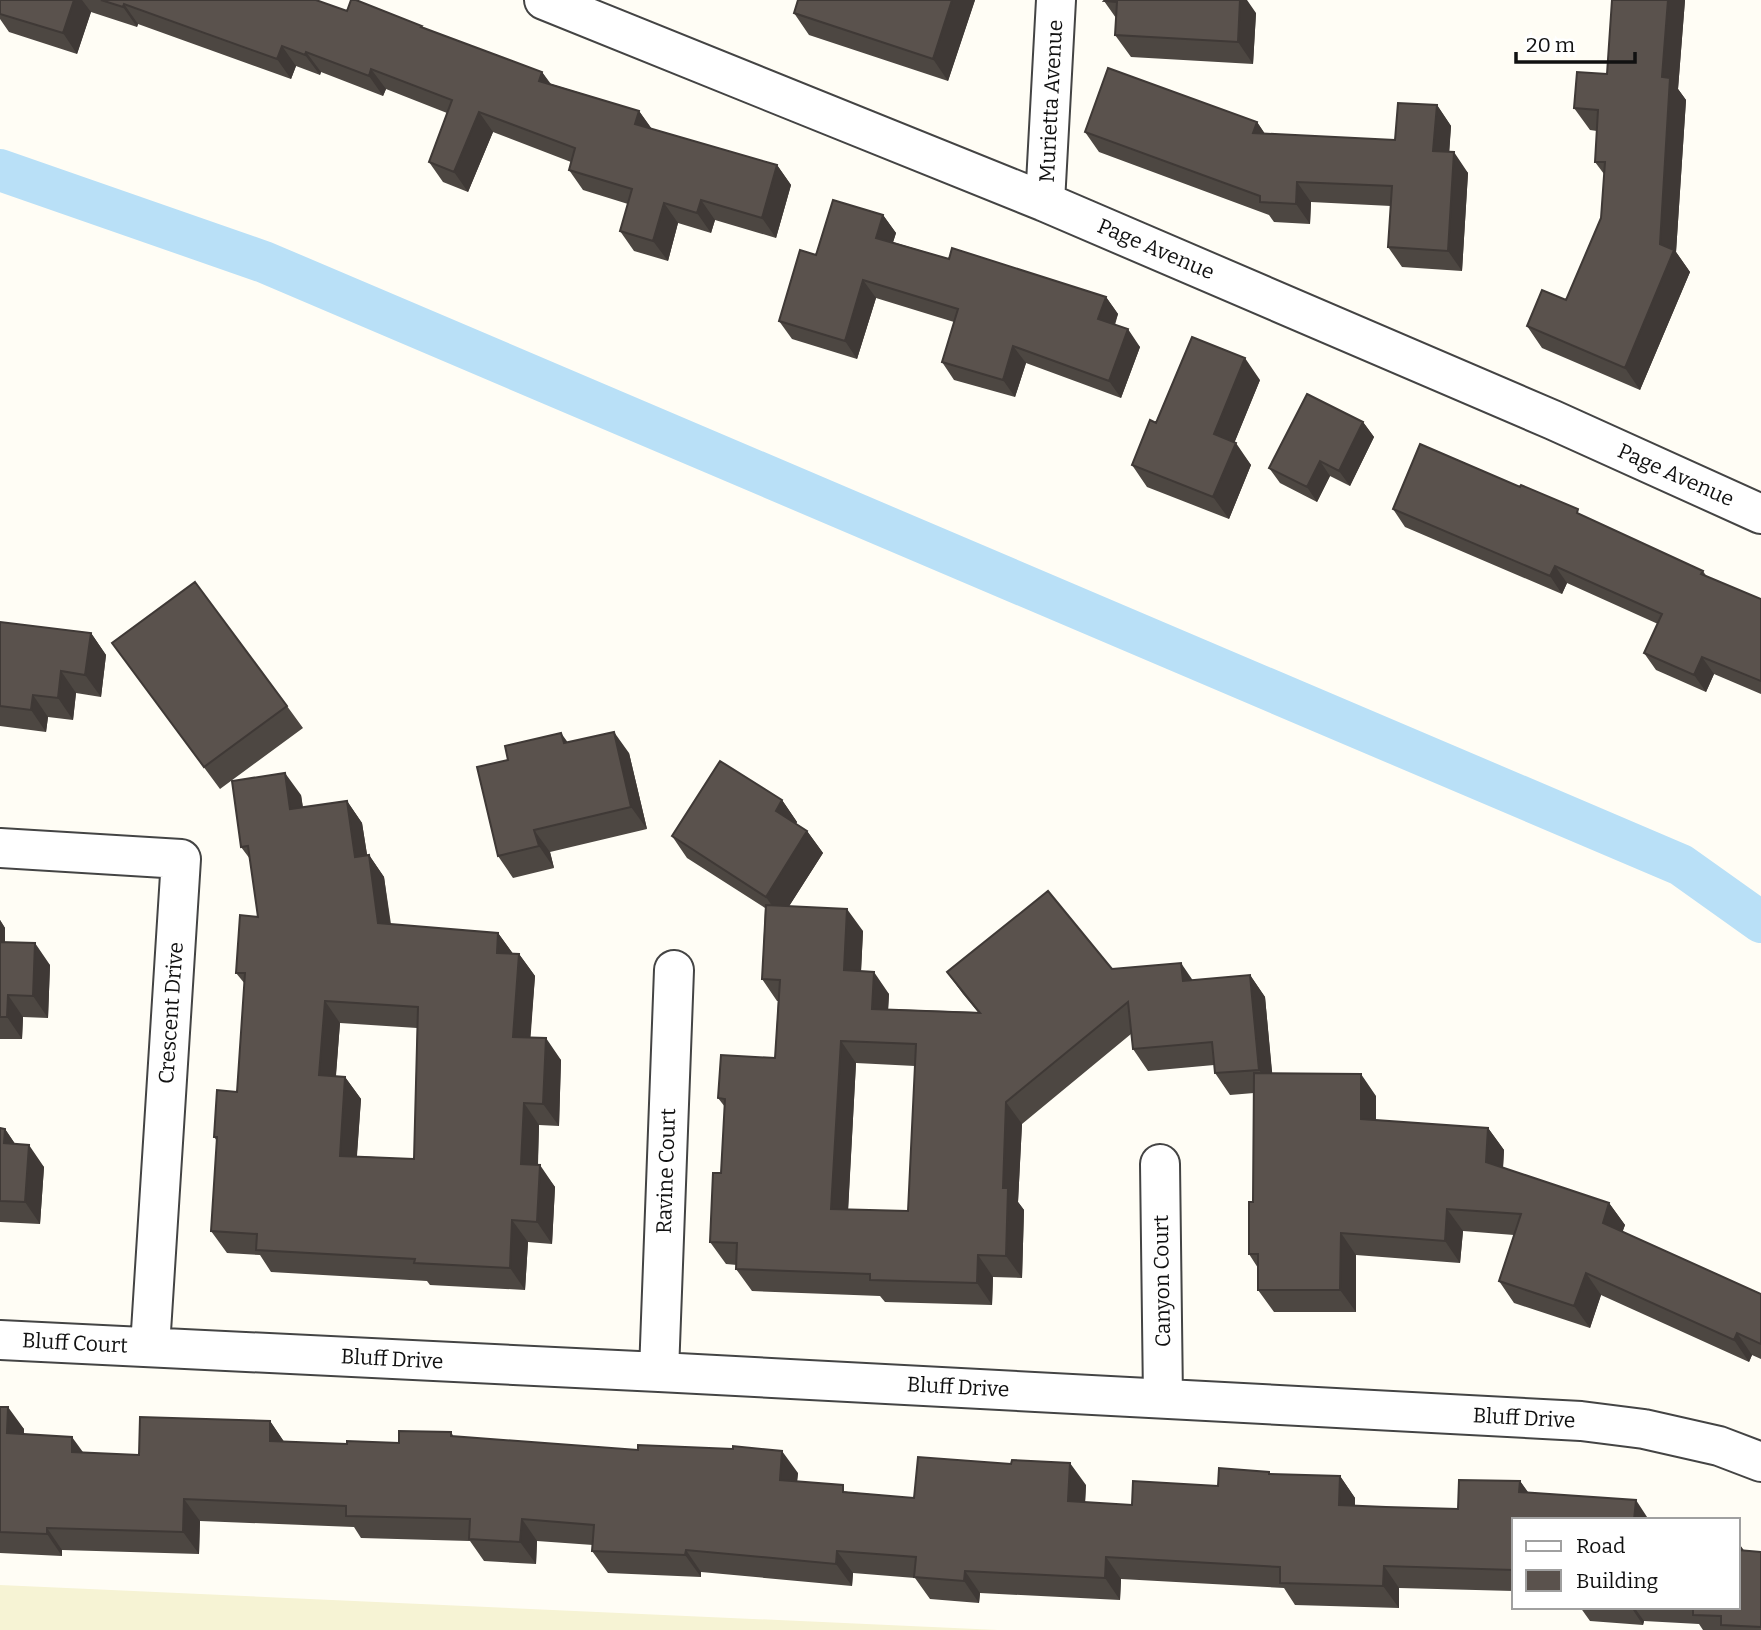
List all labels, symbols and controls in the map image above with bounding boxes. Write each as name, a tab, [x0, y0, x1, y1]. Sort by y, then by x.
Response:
street label: Murietta Avenue	[1034, 19, 1068, 183]
scale bar	[1516, 21, 1635, 65]
text: 20 m	[1526, 32, 1575, 58]
street label: Page Avenue	[1094, 213, 1218, 285]
street label: Page Avenue	[1614, 438, 1738, 512]
street label: Crescent Drive	[153, 941, 189, 1085]
street label: Ravine Court	[651, 1107, 681, 1234]
street label: Canyon Court	[1148, 1214, 1176, 1347]
street label: Bluff Court	[22, 1327, 129, 1359]
street label: Bluff Drive	[340, 1343, 444, 1375]
street label: Bluff Drive	[906, 1371, 1010, 1403]
street label: Bluff Drive	[1472, 1402, 1576, 1434]
legend	[1512, 1518, 1740, 1609]
text: Road	[1576, 1533, 1625, 1559]
text: Building	[1576, 1568, 1659, 1594]

